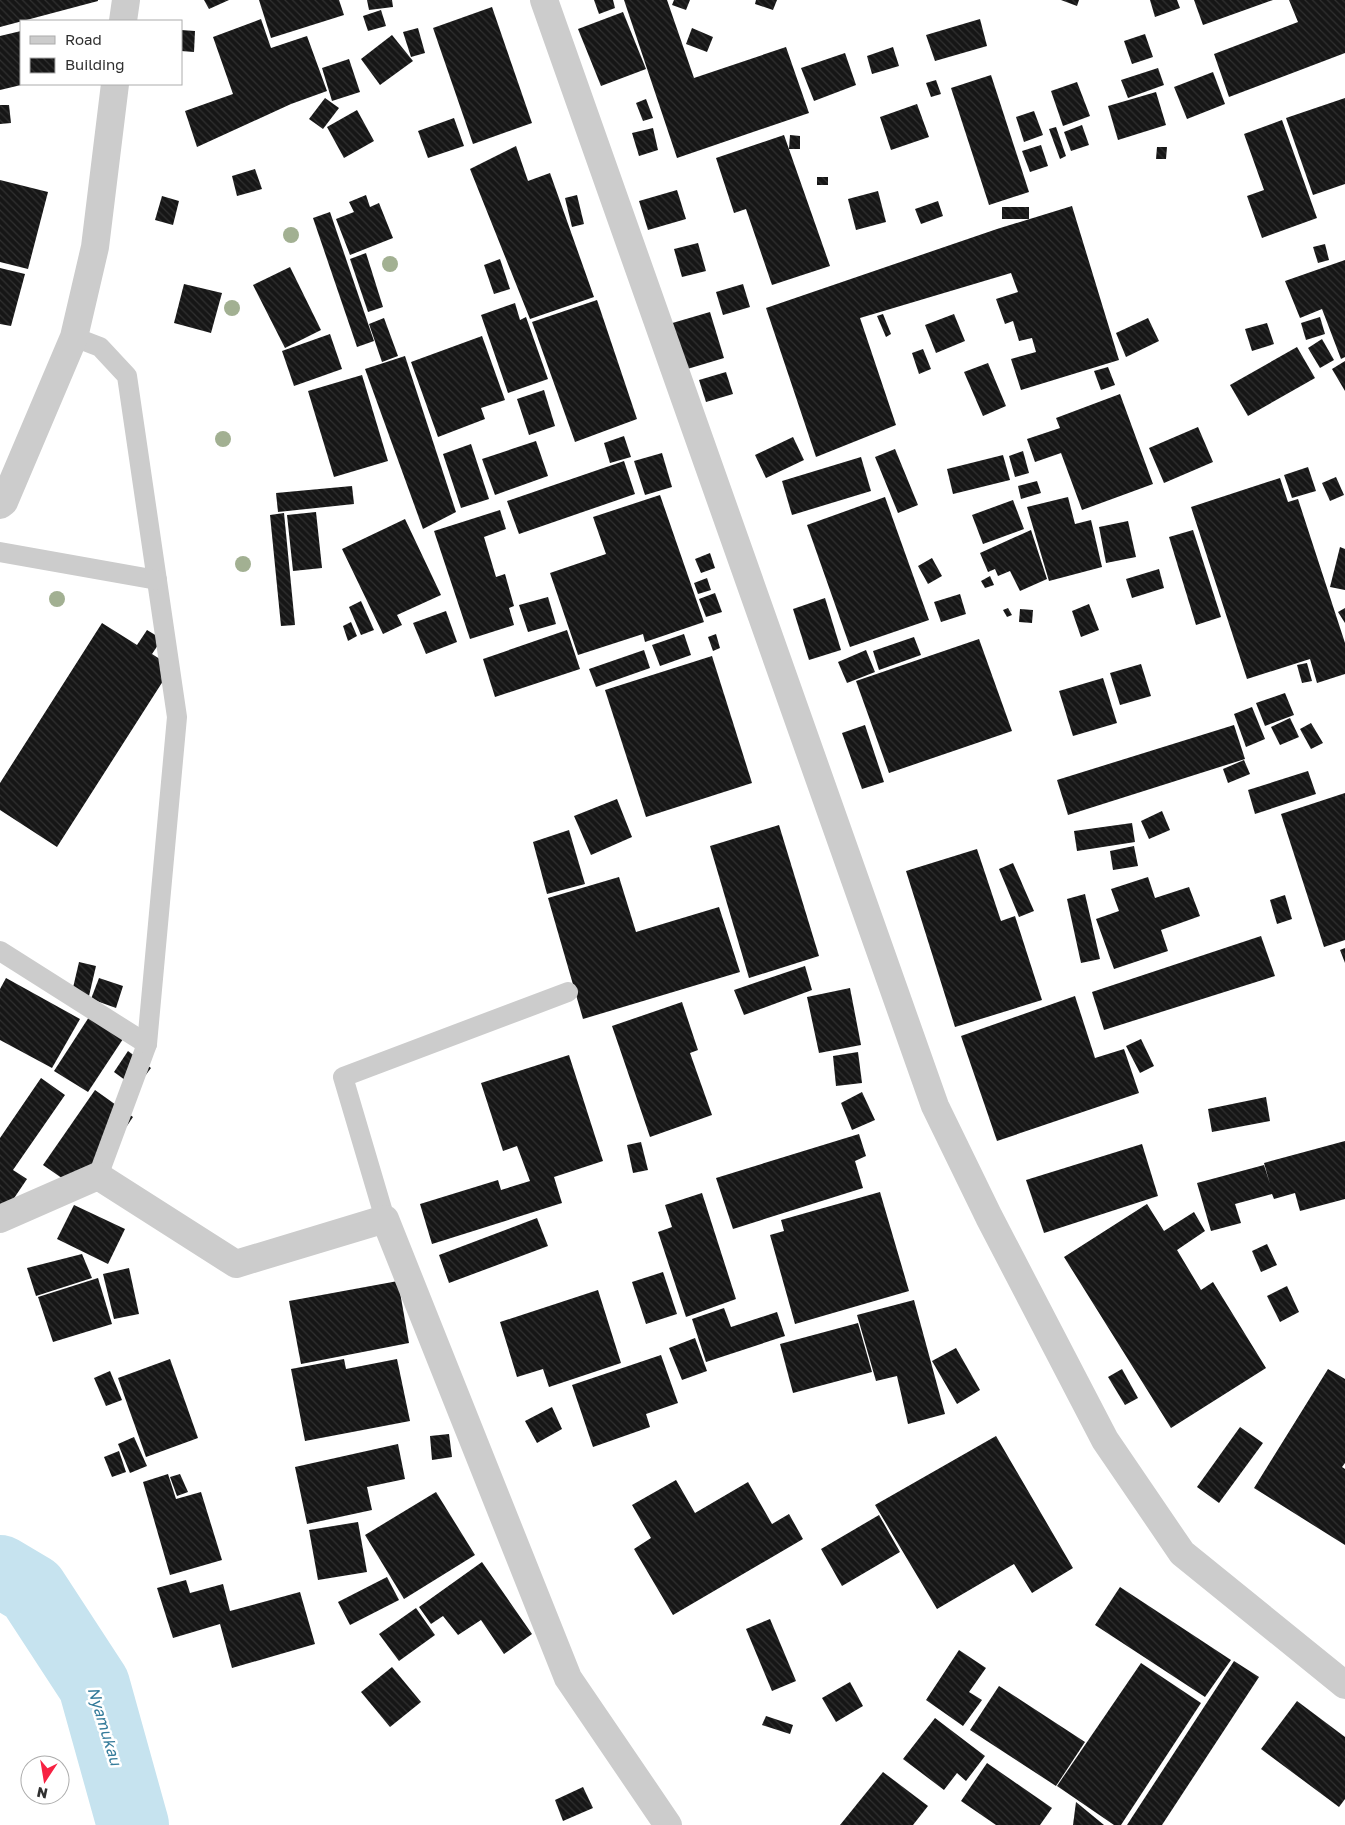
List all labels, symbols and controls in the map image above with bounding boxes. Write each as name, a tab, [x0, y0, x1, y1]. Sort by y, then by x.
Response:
legend	[20, 20, 182, 85]
text: Road	[65, 30, 102, 48]
text: Building	[65, 55, 125, 73]
water label: Nyamukau	[84, 1684, 127, 1769]
north arrow	[20, 1755, 70, 1805]
text: N	[35, 1784, 49, 1803]

